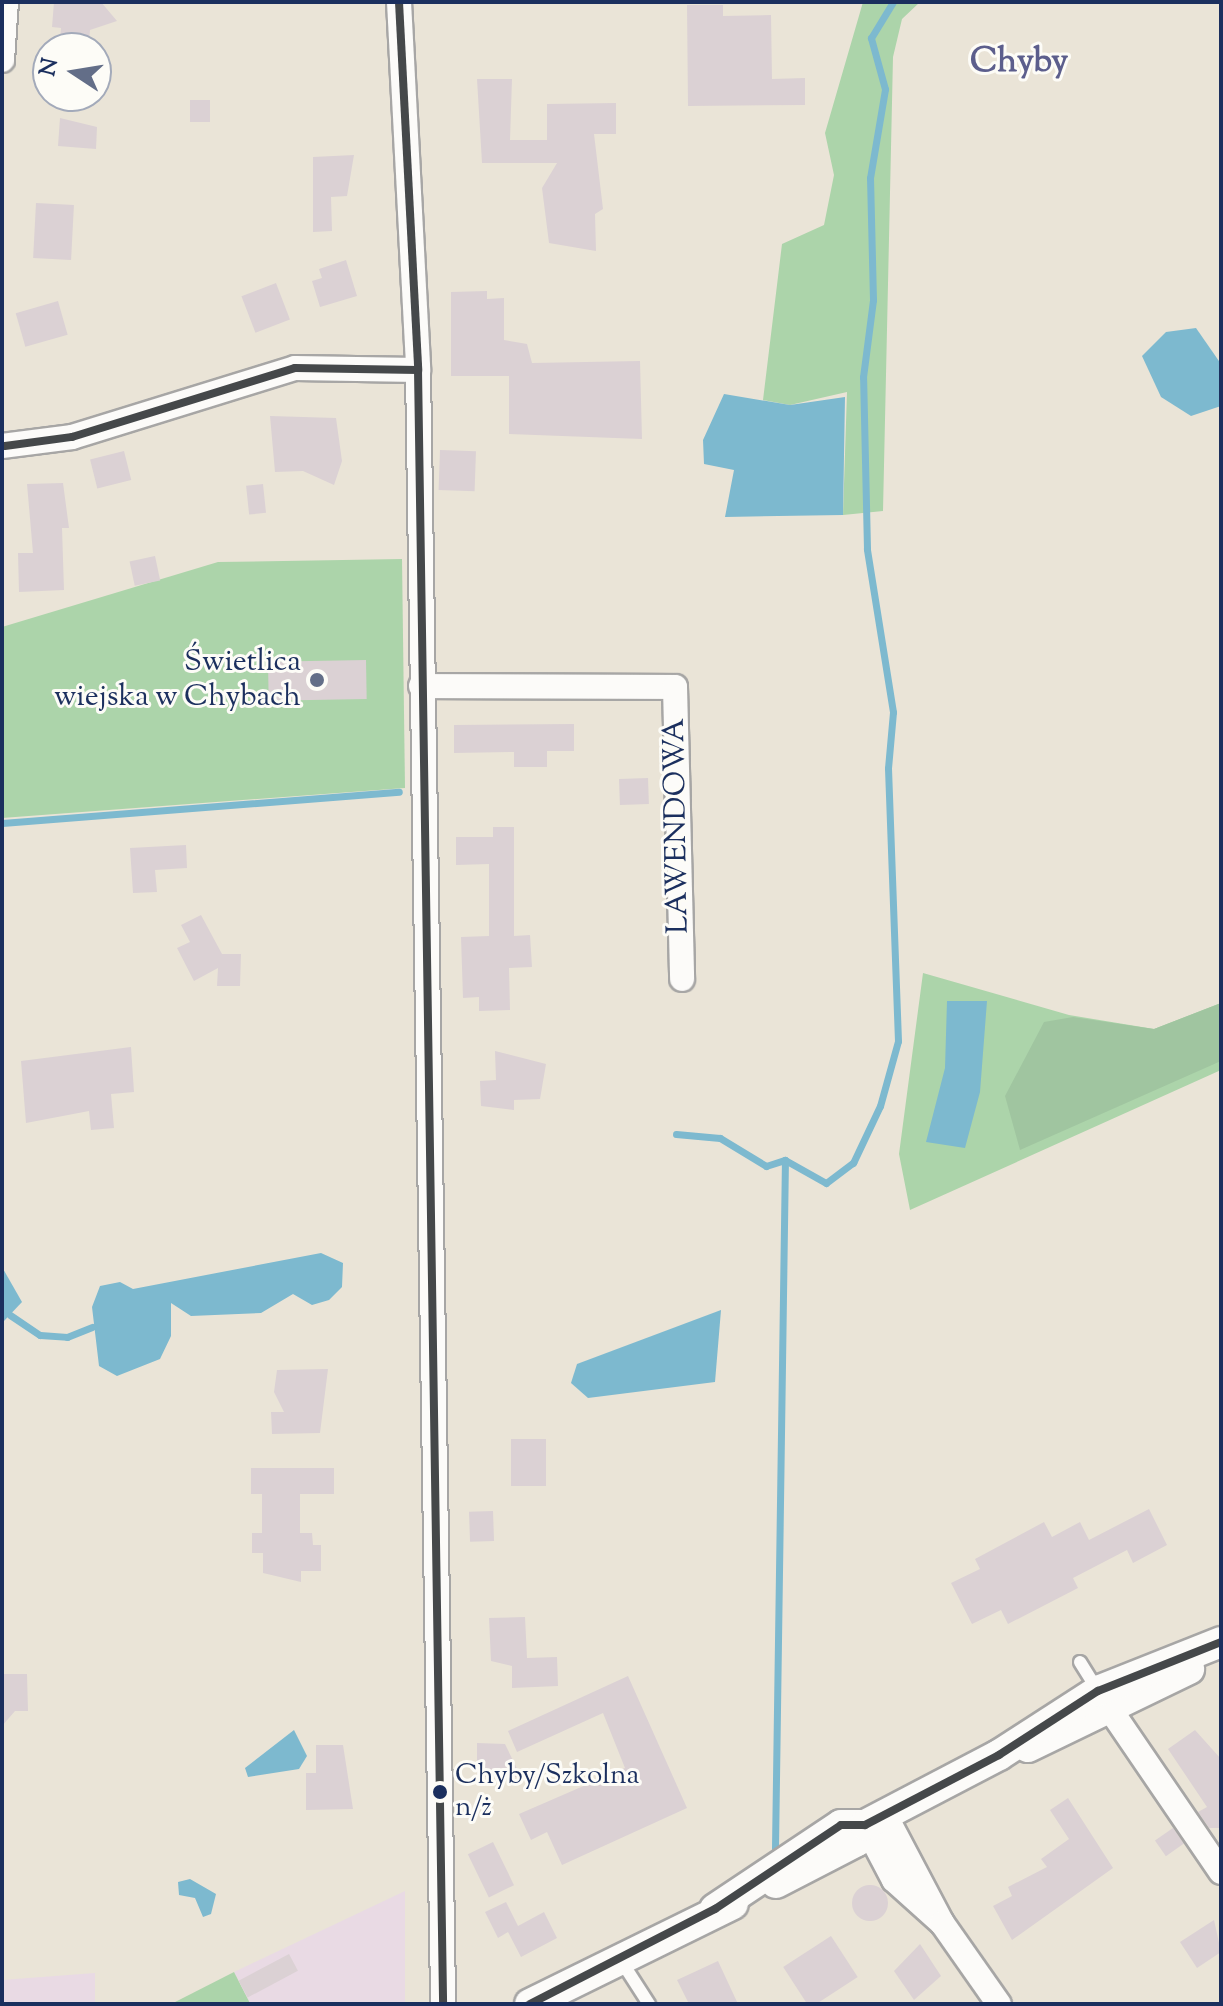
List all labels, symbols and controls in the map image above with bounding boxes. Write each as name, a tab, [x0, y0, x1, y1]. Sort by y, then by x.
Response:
north arrow	[32, 32, 112, 112]
district label: Chyby	[970, 43, 1068, 83]
text: N	[33, 56, 68, 79]
place label: Świetlica wiejska w Chybach	[54, 645, 301, 716]
marker: Świetlica wiejska w Chybach	[308, 671, 326, 689]
street label: LAWENDOWA	[658, 718, 698, 934]
place label: Chyby/Szkolna n/ż	[455, 1759, 639, 1825]
marker: Chyby/Szkolna n/ż	[432, 1784, 448, 1800]

